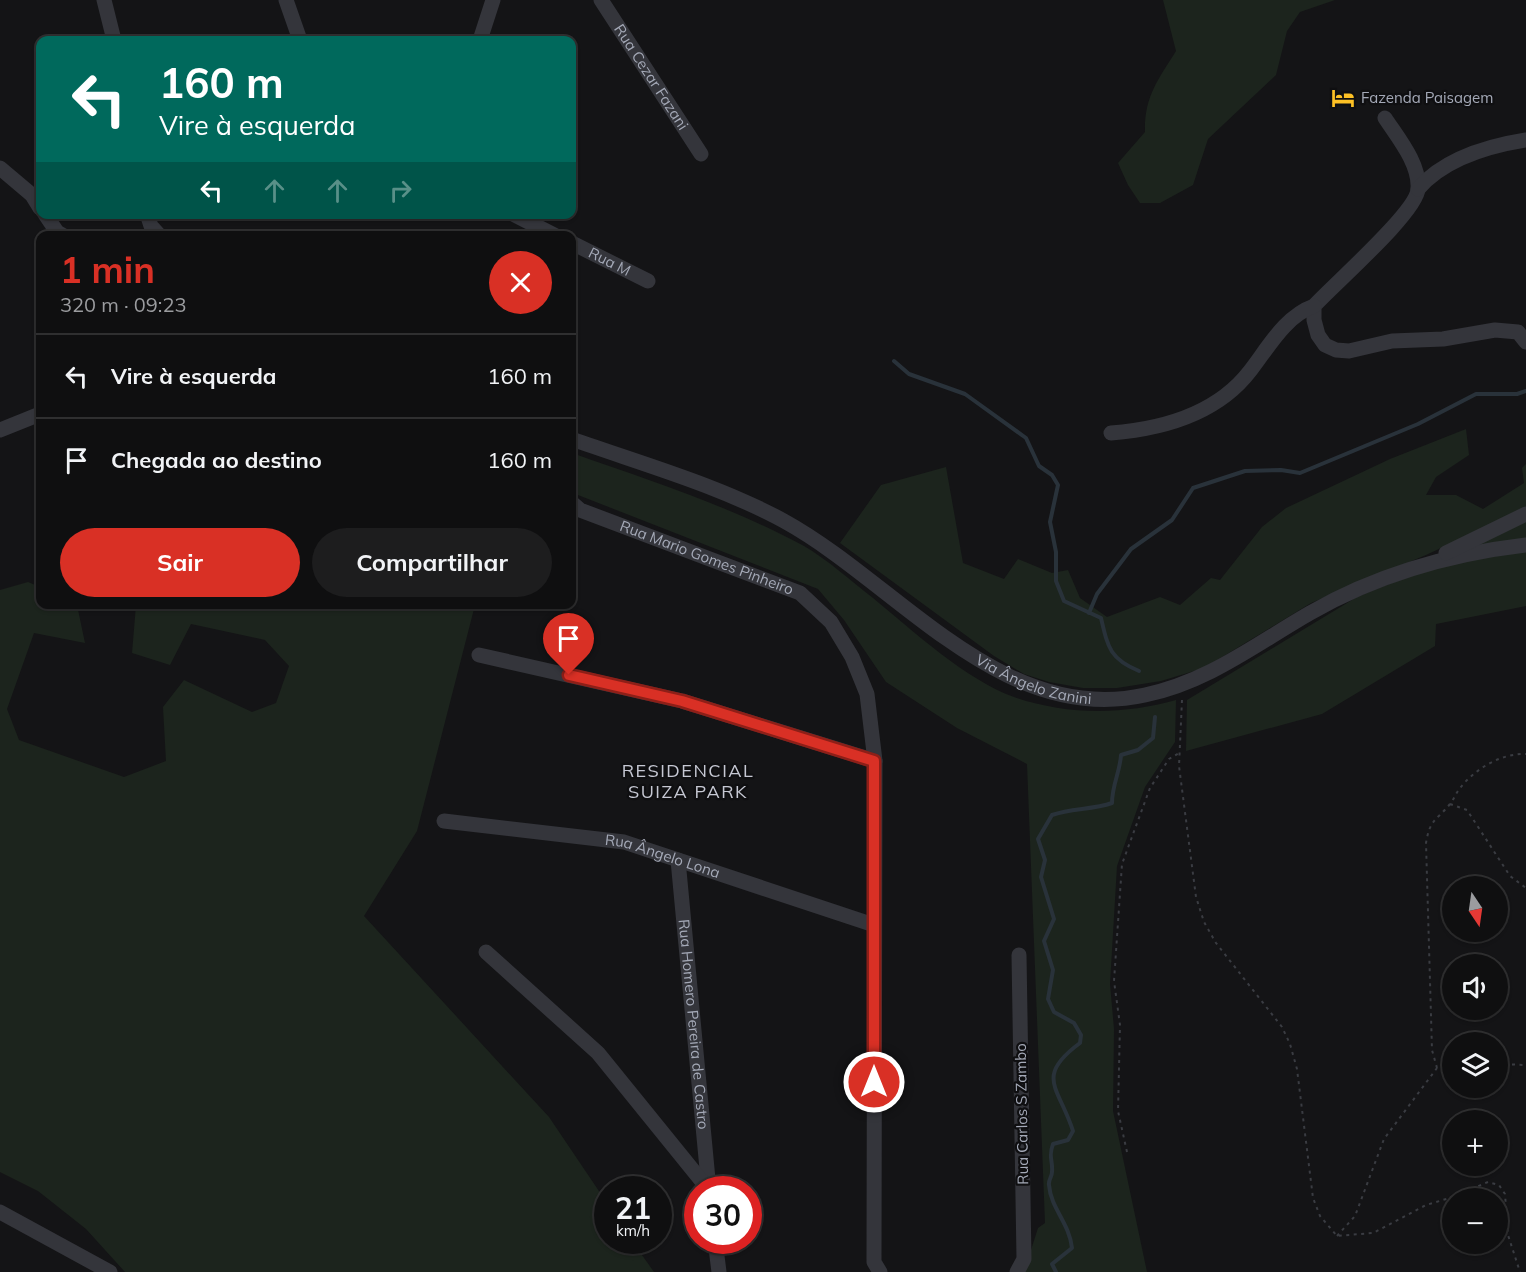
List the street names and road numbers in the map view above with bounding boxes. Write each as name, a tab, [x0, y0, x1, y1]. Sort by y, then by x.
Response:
street label: Rua Cezar Fazani	[610, 20, 693, 133]
street label: Rua M	[585, 243, 634, 280]
street label: Rua Mario Gomes Pinheiro	[617, 516, 796, 599]
street label: Via Ângelo Zanini	[972, 650, 1092, 708]
street label: Rua Ângelo Lona	[604, 830, 723, 882]
street label: Rua Homero Pereira de Castro	[675, 918, 713, 1130]
street label: Rua Carlos S Zambo	[1011, 1043, 1032, 1185]

